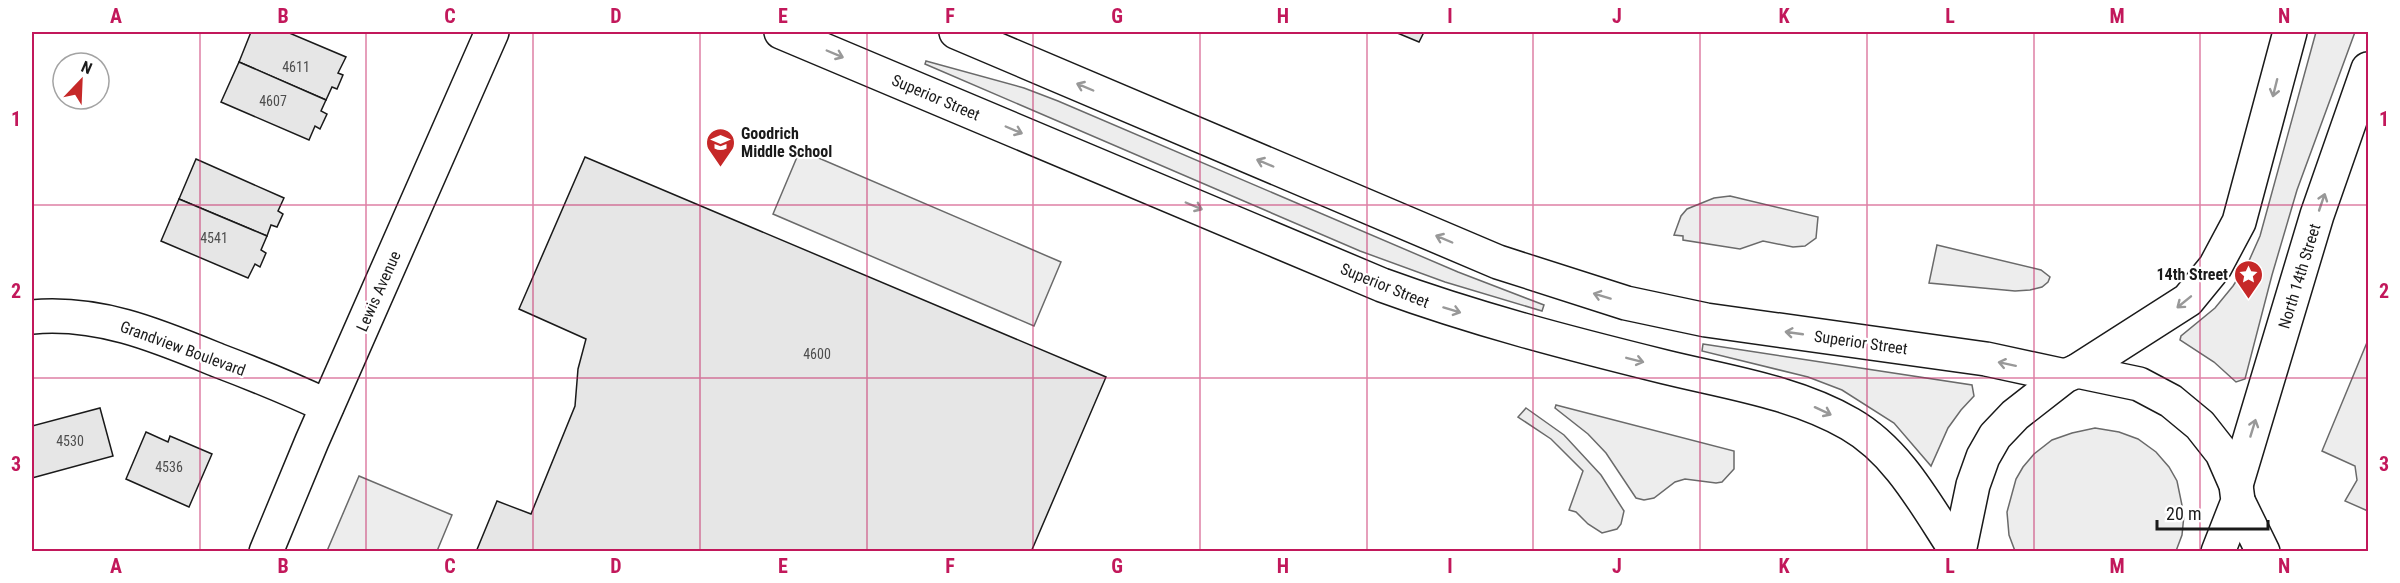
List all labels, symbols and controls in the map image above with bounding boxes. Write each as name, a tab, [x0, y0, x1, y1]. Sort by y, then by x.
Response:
text: A	[110, 4, 122, 28]
text: B	[277, 4, 289, 28]
text: C	[444, 4, 456, 28]
text: D	[610, 4, 622, 28]
text: E	[778, 4, 788, 28]
text: F	[945, 4, 955, 28]
text: G	[1111, 4, 1123, 28]
text: H	[1277, 4, 1289, 28]
text: I	[1447, 4, 1453, 28]
text: J	[1612, 4, 1622, 28]
text: K	[1778, 4, 1790, 28]
text: L	[1945, 4, 1955, 28]
text: M	[2109, 4, 2125, 28]
text: N	[2278, 4, 2290, 28]
one-way arrow	[825, 49, 843, 60]
north arrow	[51, 51, 111, 111]
text: N	[78, 57, 95, 78]
house number: 4611	[282, 59, 310, 75]
street label: Superior Street	[889, 70, 983, 125]
one-way arrow	[2268, 78, 2280, 97]
one-way arrow	[1077, 80, 1095, 92]
house number: 4607	[259, 93, 287, 109]
text: 1	[11, 107, 21, 131]
text: 1	[2379, 107, 2389, 131]
place label: Goodrich Middle School	[741, 124, 832, 161]
one-way arrow	[1005, 125, 1023, 136]
school or university icon: Goodrich Middle School	[704, 126, 736, 168]
one-way arrow	[1256, 157, 1275, 168]
one-way arrow	[2317, 193, 2328, 212]
one-way arrow	[1184, 201, 1203, 212]
street label: North 14th Street	[2274, 221, 2325, 331]
house number: 4541	[200, 230, 228, 246]
one-way arrow	[1436, 233, 1454, 244]
street label: Lewis Avenue	[352, 248, 405, 334]
place icon: 14th Street	[2233, 258, 2265, 300]
street label: Superior Street	[1338, 259, 1432, 312]
place label: 14th Street	[2156, 265, 2228, 284]
text: 2	[11, 279, 21, 303]
text: 2	[2379, 279, 2389, 303]
one-way arrow	[1593, 290, 1612, 301]
one-way arrow	[2176, 295, 2192, 308]
one-way arrow	[1442, 305, 1461, 316]
street label: Grandview Boulevard	[118, 317, 248, 380]
one-way arrow	[1784, 327, 1804, 338]
street label: Superior Street	[1813, 327, 1909, 358]
house number: 4600	[803, 346, 831, 362]
one-way arrow	[1625, 354, 1644, 366]
one-way arrow	[1998, 357, 2017, 369]
one-way arrow	[1814, 406, 1832, 418]
one-way arrow	[2248, 419, 2259, 438]
house number: 4530	[56, 433, 84, 449]
text: 3	[11, 452, 21, 476]
text: 3	[2379, 452, 2389, 476]
house number: 4536	[155, 459, 183, 475]
scale bar	[2157, 493, 2268, 531]
text: 20 m	[2166, 503, 2201, 524]
text: A	[110, 554, 122, 578]
text: B	[277, 554, 289, 578]
text: C	[444, 554, 456, 578]
text: D	[610, 554, 622, 578]
text: E	[778, 554, 788, 578]
text: F	[945, 554, 955, 578]
text: G	[1111, 554, 1123, 578]
text: H	[1277, 554, 1289, 578]
text: I	[1447, 554, 1453, 578]
text: J	[1612, 554, 1622, 578]
text: K	[1778, 554, 1790, 578]
text: L	[1945, 554, 1955, 578]
text: M	[2109, 554, 2125, 578]
text: N	[2278, 554, 2290, 578]

